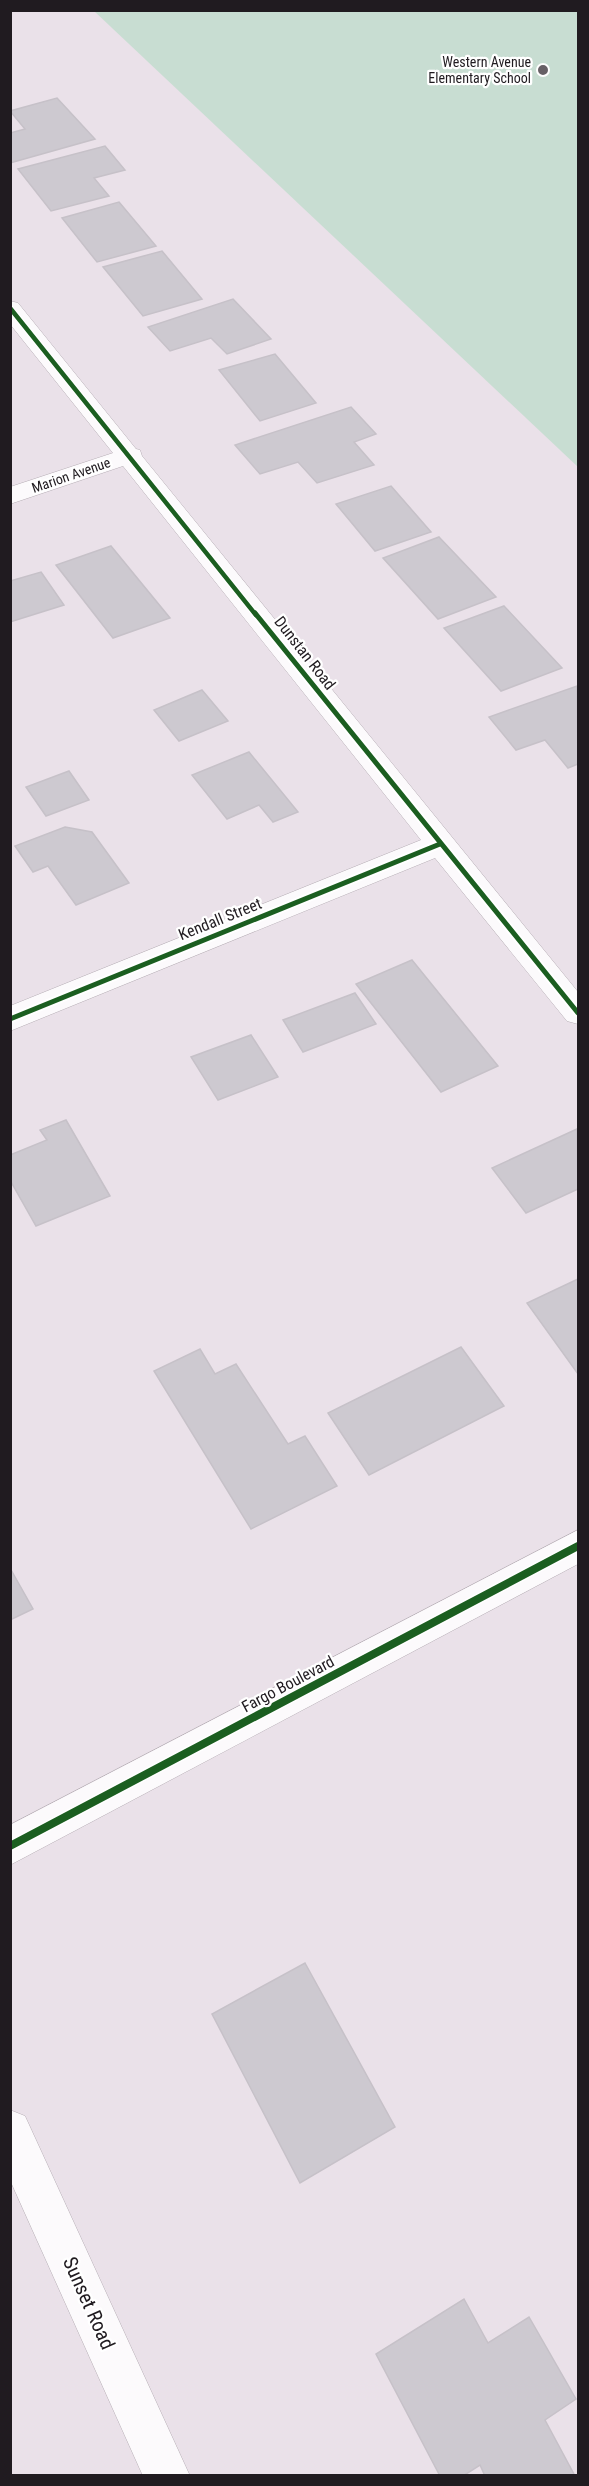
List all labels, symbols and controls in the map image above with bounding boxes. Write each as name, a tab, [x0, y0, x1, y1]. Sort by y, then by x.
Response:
place label: Western Avenue Elementary School	[428, 54, 531, 86]
marker: Western Avenue Elementary School	[536, 63, 550, 77]
street label: Marion Avenue	[30, 454, 113, 496]
street label: Dunstan Road	[270, 613, 340, 693]
street label: Kendall Street	[176, 894, 265, 944]
street label: Fargo Boulevard	[238, 1652, 338, 1716]
street label: Sunset Road	[58, 2253, 120, 2353]

